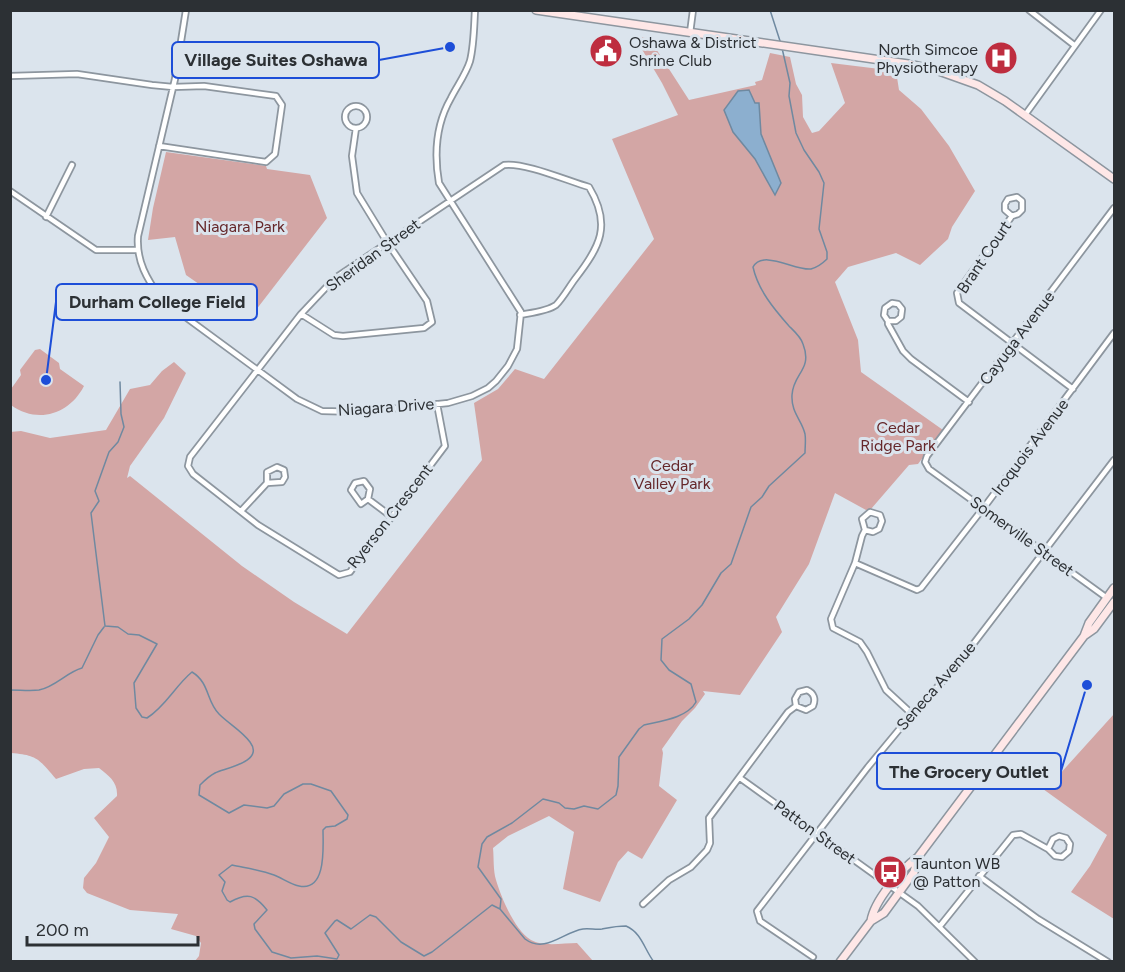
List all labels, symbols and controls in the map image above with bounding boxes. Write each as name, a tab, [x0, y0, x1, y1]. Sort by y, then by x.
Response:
public building icon: Oshawa & District Shrine Club	[588, 33, 624, 69]
place label: Oshawa & District Shrine Club	[629, 33, 757, 70]
place label: North Simcoe Physiotherapy	[876, 40, 979, 77]
hospital icon: North Simcoe Physiotherapy	[983, 40, 1019, 76]
callout: Village Suites Oshawa	[172, 42, 379, 78]
text: Village Suites Oshawa	[184, 49, 368, 71]
street label: Sheridan Street	[322, 214, 424, 296]
park label: Niagara Park	[195, 217, 285, 236]
street label: Brant Court	[953, 217, 1015, 297]
callout: Durham College Field	[56, 284, 257, 320]
street label: Cayuga Avenue	[976, 287, 1059, 389]
text: Durham College Field	[69, 291, 245, 313]
street label: Niagara Drive	[337, 394, 435, 420]
street label: Iroquois Avenue	[988, 395, 1073, 499]
park label: Cedar Ridge Park	[860, 418, 936, 455]
park label: Cedar Valley Park	[634, 456, 711, 493]
street label: Ryerson Crescent	[343, 460, 437, 572]
street label: Somerville Street	[966, 492, 1078, 580]
street label: Seneca Avenue	[892, 638, 980, 734]
callout: The Grocery Outlet	[877, 753, 1061, 789]
text: The Grocery Outlet	[889, 761, 1049, 783]
street label: Patton Street	[770, 796, 860, 868]
bus stop icon: Taunton WB @ Patton	[872, 854, 908, 890]
place label: Taunton WB @ Patton	[913, 854, 1000, 891]
scale bar	[27, 909, 198, 947]
text: 200 m	[36, 919, 89, 941]

